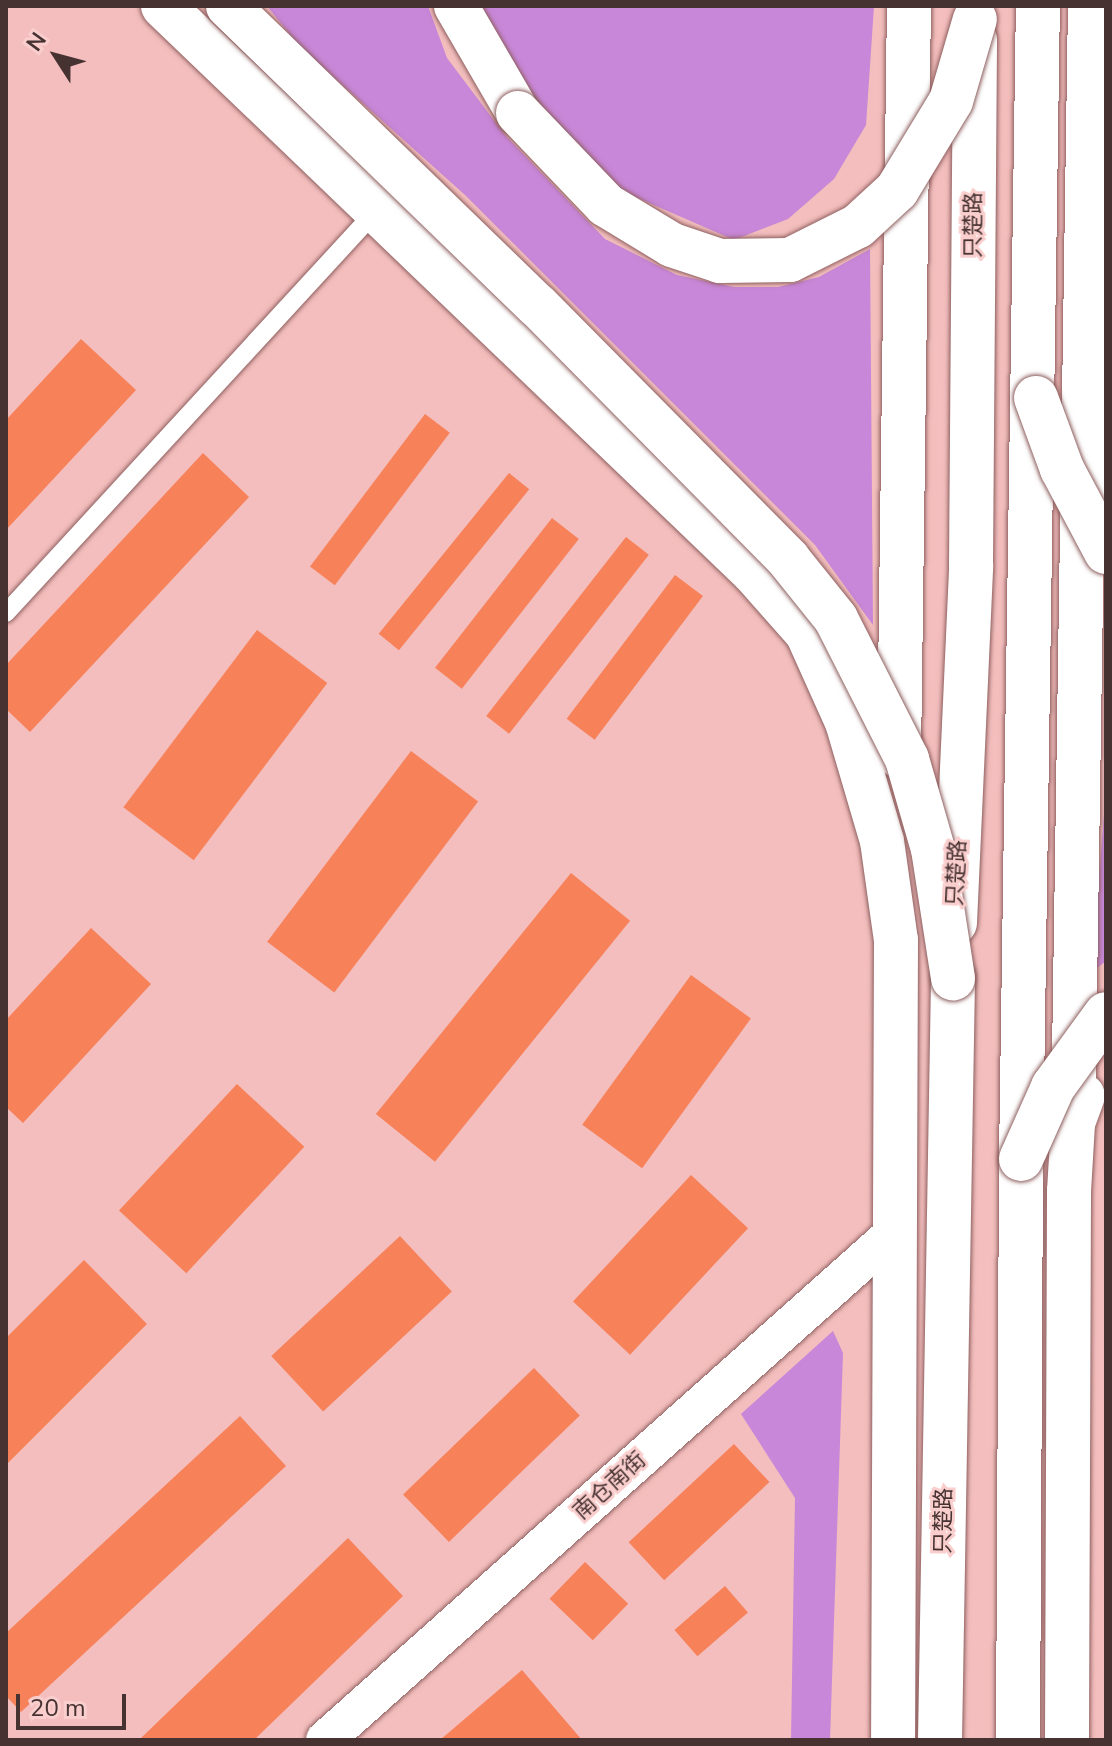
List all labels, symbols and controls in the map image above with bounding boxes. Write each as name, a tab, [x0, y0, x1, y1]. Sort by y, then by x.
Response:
north arrow	[16, 16, 96, 96]
text: N	[20, 26, 54, 57]
street label: 只楚路	[961, 192, 987, 258]
street label: 只楚路	[942, 839, 972, 907]
street label: 南仓南街	[568, 1447, 652, 1525]
street label: 只楚路	[930, 1488, 958, 1554]
scale bar	[20, 1678, 130, 1728]
text: 20 m	[30, 1692, 86, 1724]

